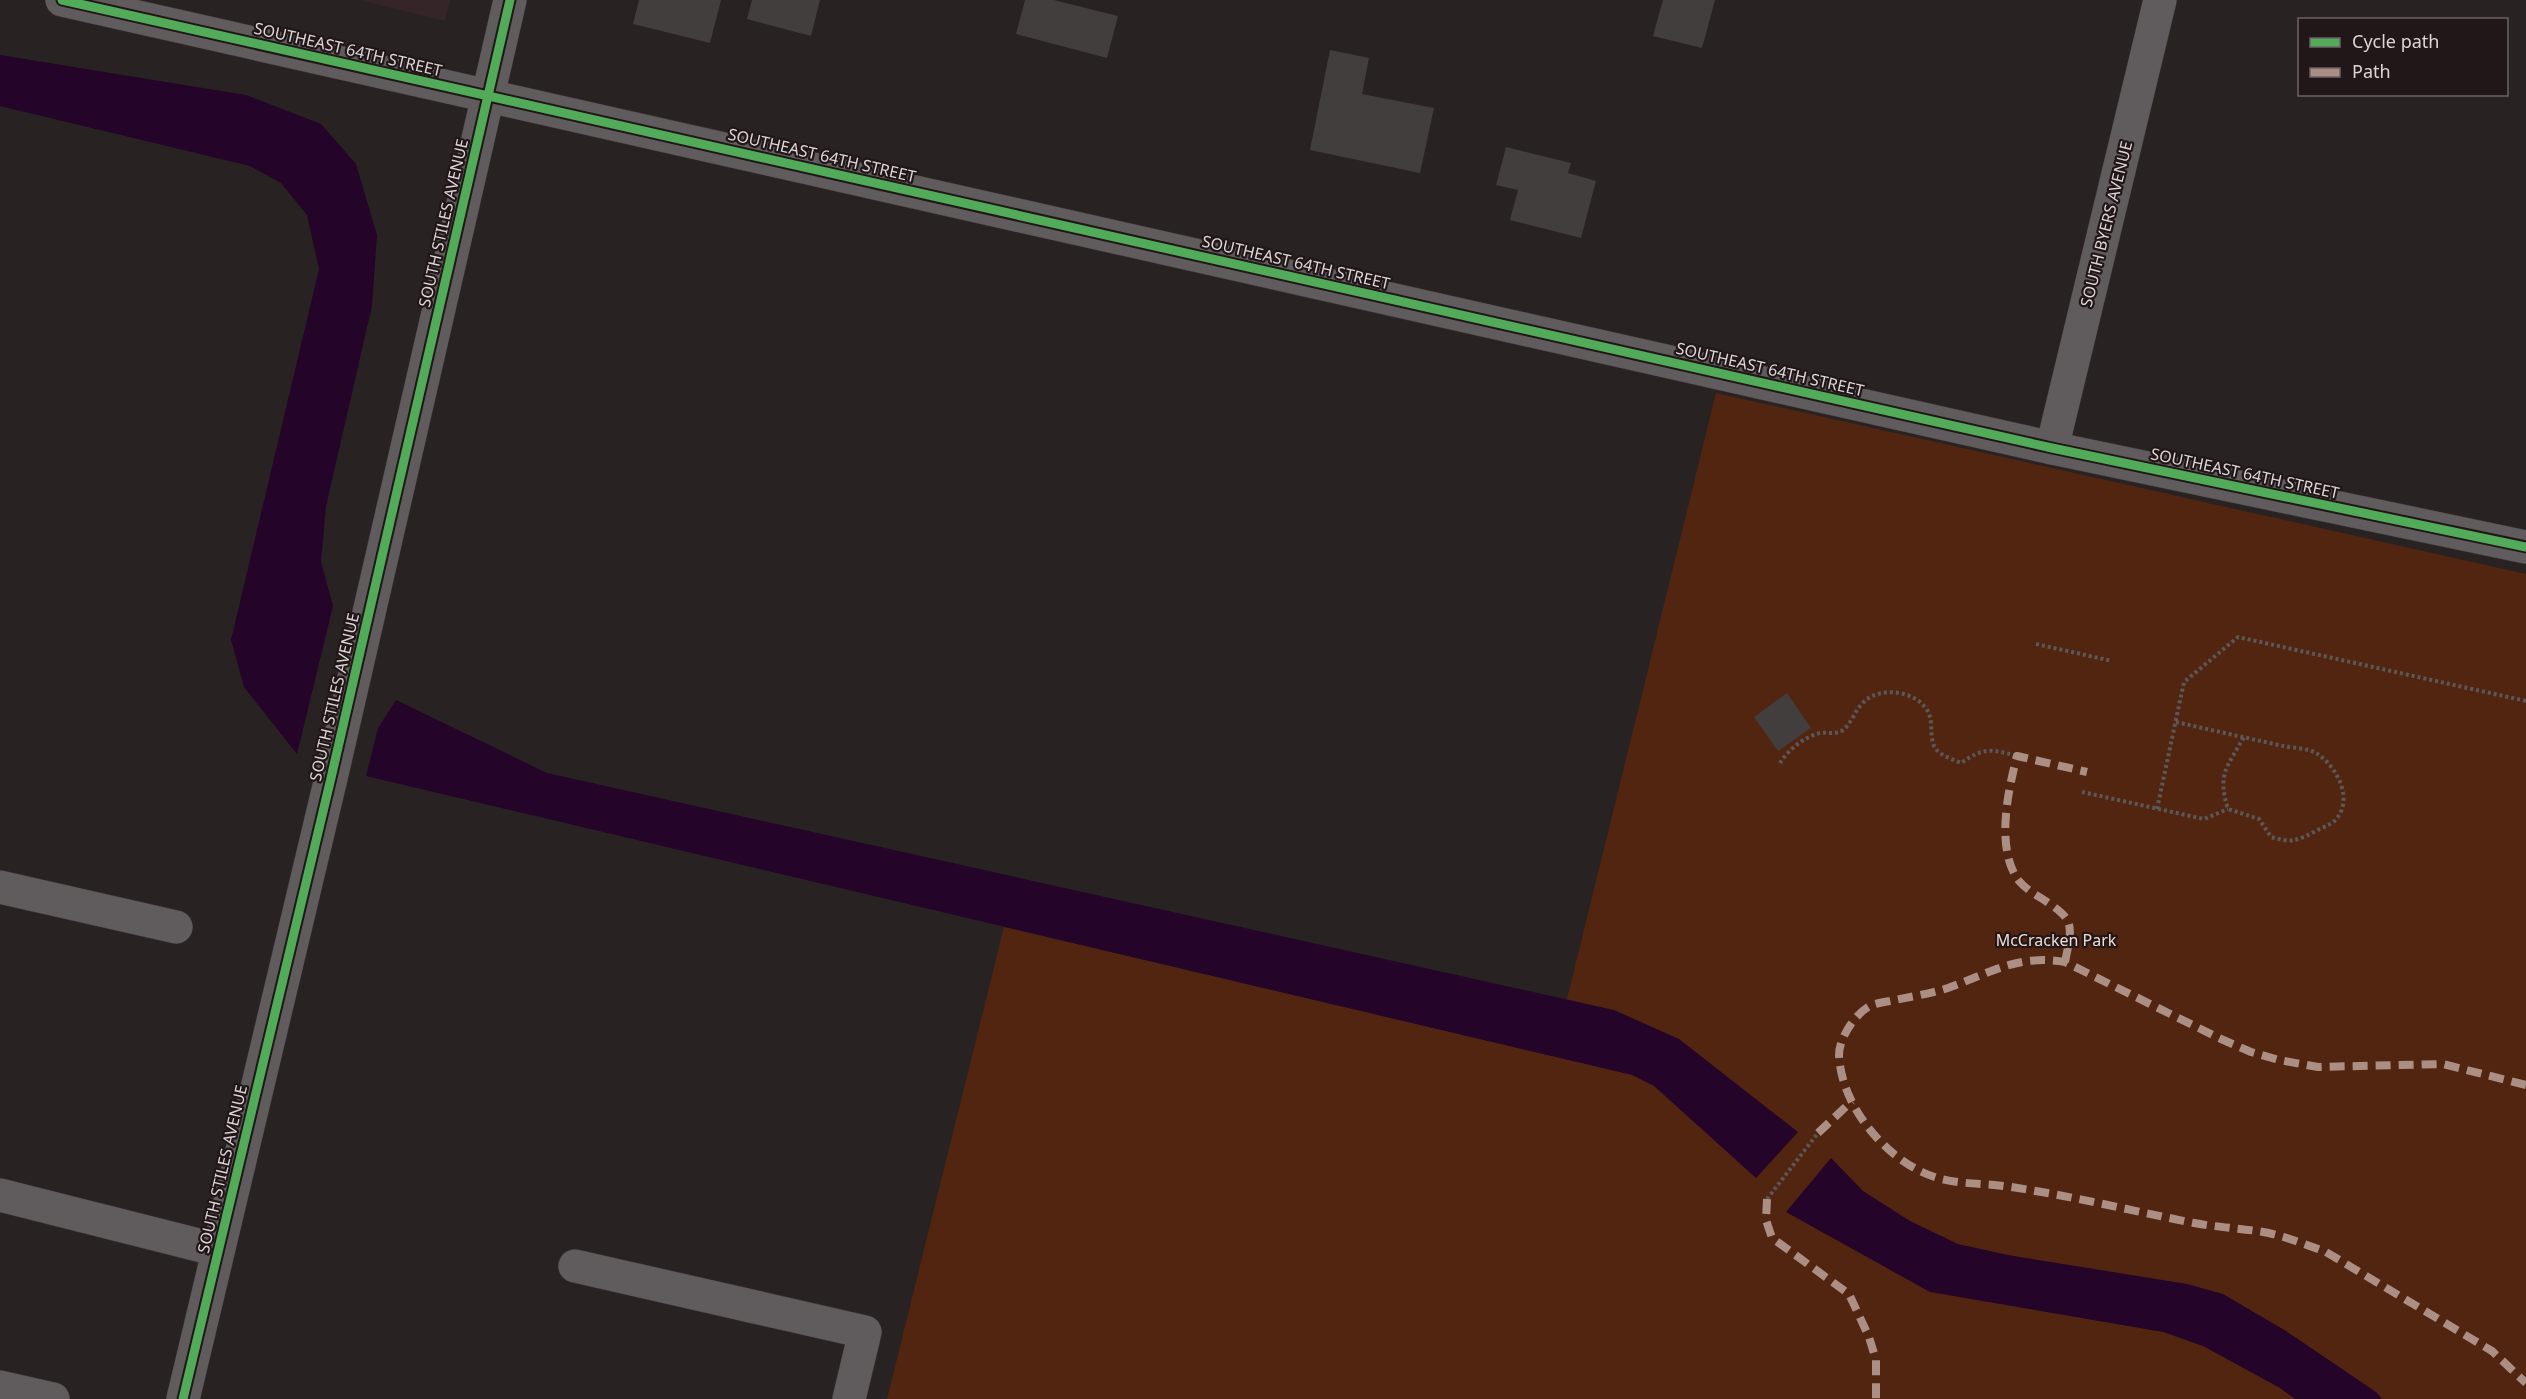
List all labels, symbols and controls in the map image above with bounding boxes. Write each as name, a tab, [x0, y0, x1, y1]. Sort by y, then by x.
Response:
street label: SOUTHEAST 64TH STREET	[252, 17, 444, 81]
legend	[2298, 18, 2508, 96]
text: Cycle path	[2352, 29, 2439, 53]
text: Path	[2352, 59, 2391, 83]
street label: SOUTHEAST 64TH STREET	[726, 123, 918, 187]
street label: SOUTH STILES AVENUE	[413, 137, 473, 309]
street label: SOUTH BYERS AVENUE	[2075, 139, 2137, 309]
street label: SOUTHEAST 64TH STREET	[1200, 230, 1392, 294]
street label: SOUTHEAST 64TH STREET	[1674, 337, 1866, 401]
street label: SOUTHEAST 64TH STREET	[2149, 442, 2341, 504]
street label: SOUTH STILES AVENUE	[304, 611, 364, 783]
park label: McCracken Park	[1996, 929, 2117, 951]
street label: SOUTH STILES AVENUE	[192, 1083, 252, 1255]

